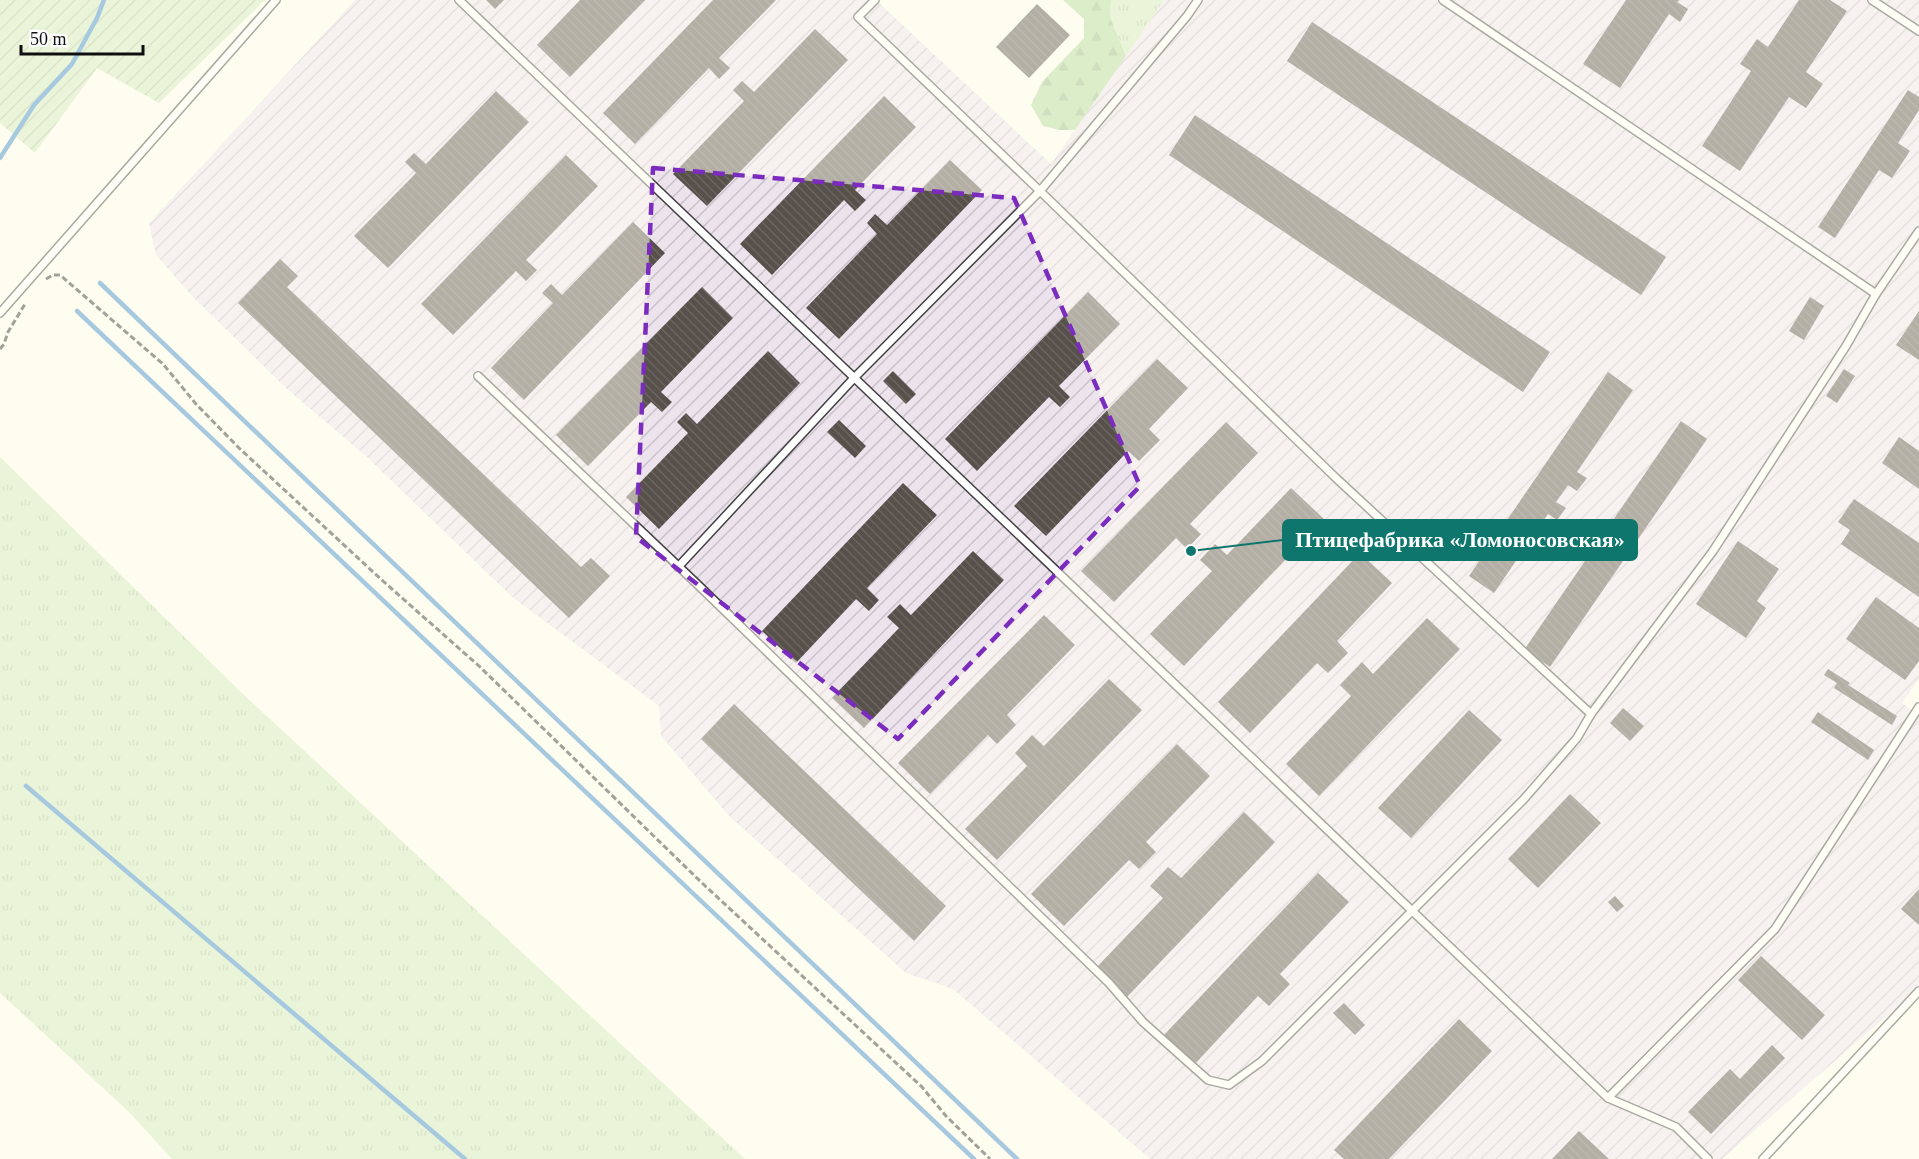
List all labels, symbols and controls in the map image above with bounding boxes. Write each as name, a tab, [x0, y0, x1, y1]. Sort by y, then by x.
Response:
scale bar	[21, 18, 142, 56]
text: 50 m	[30, 29, 67, 49]
callout: Птицефабрика «Ломоносовская»	[1283, 520, 1637, 560]
text: Птицефабрика «Ломоносовская»	[1295, 527, 1625, 552]

